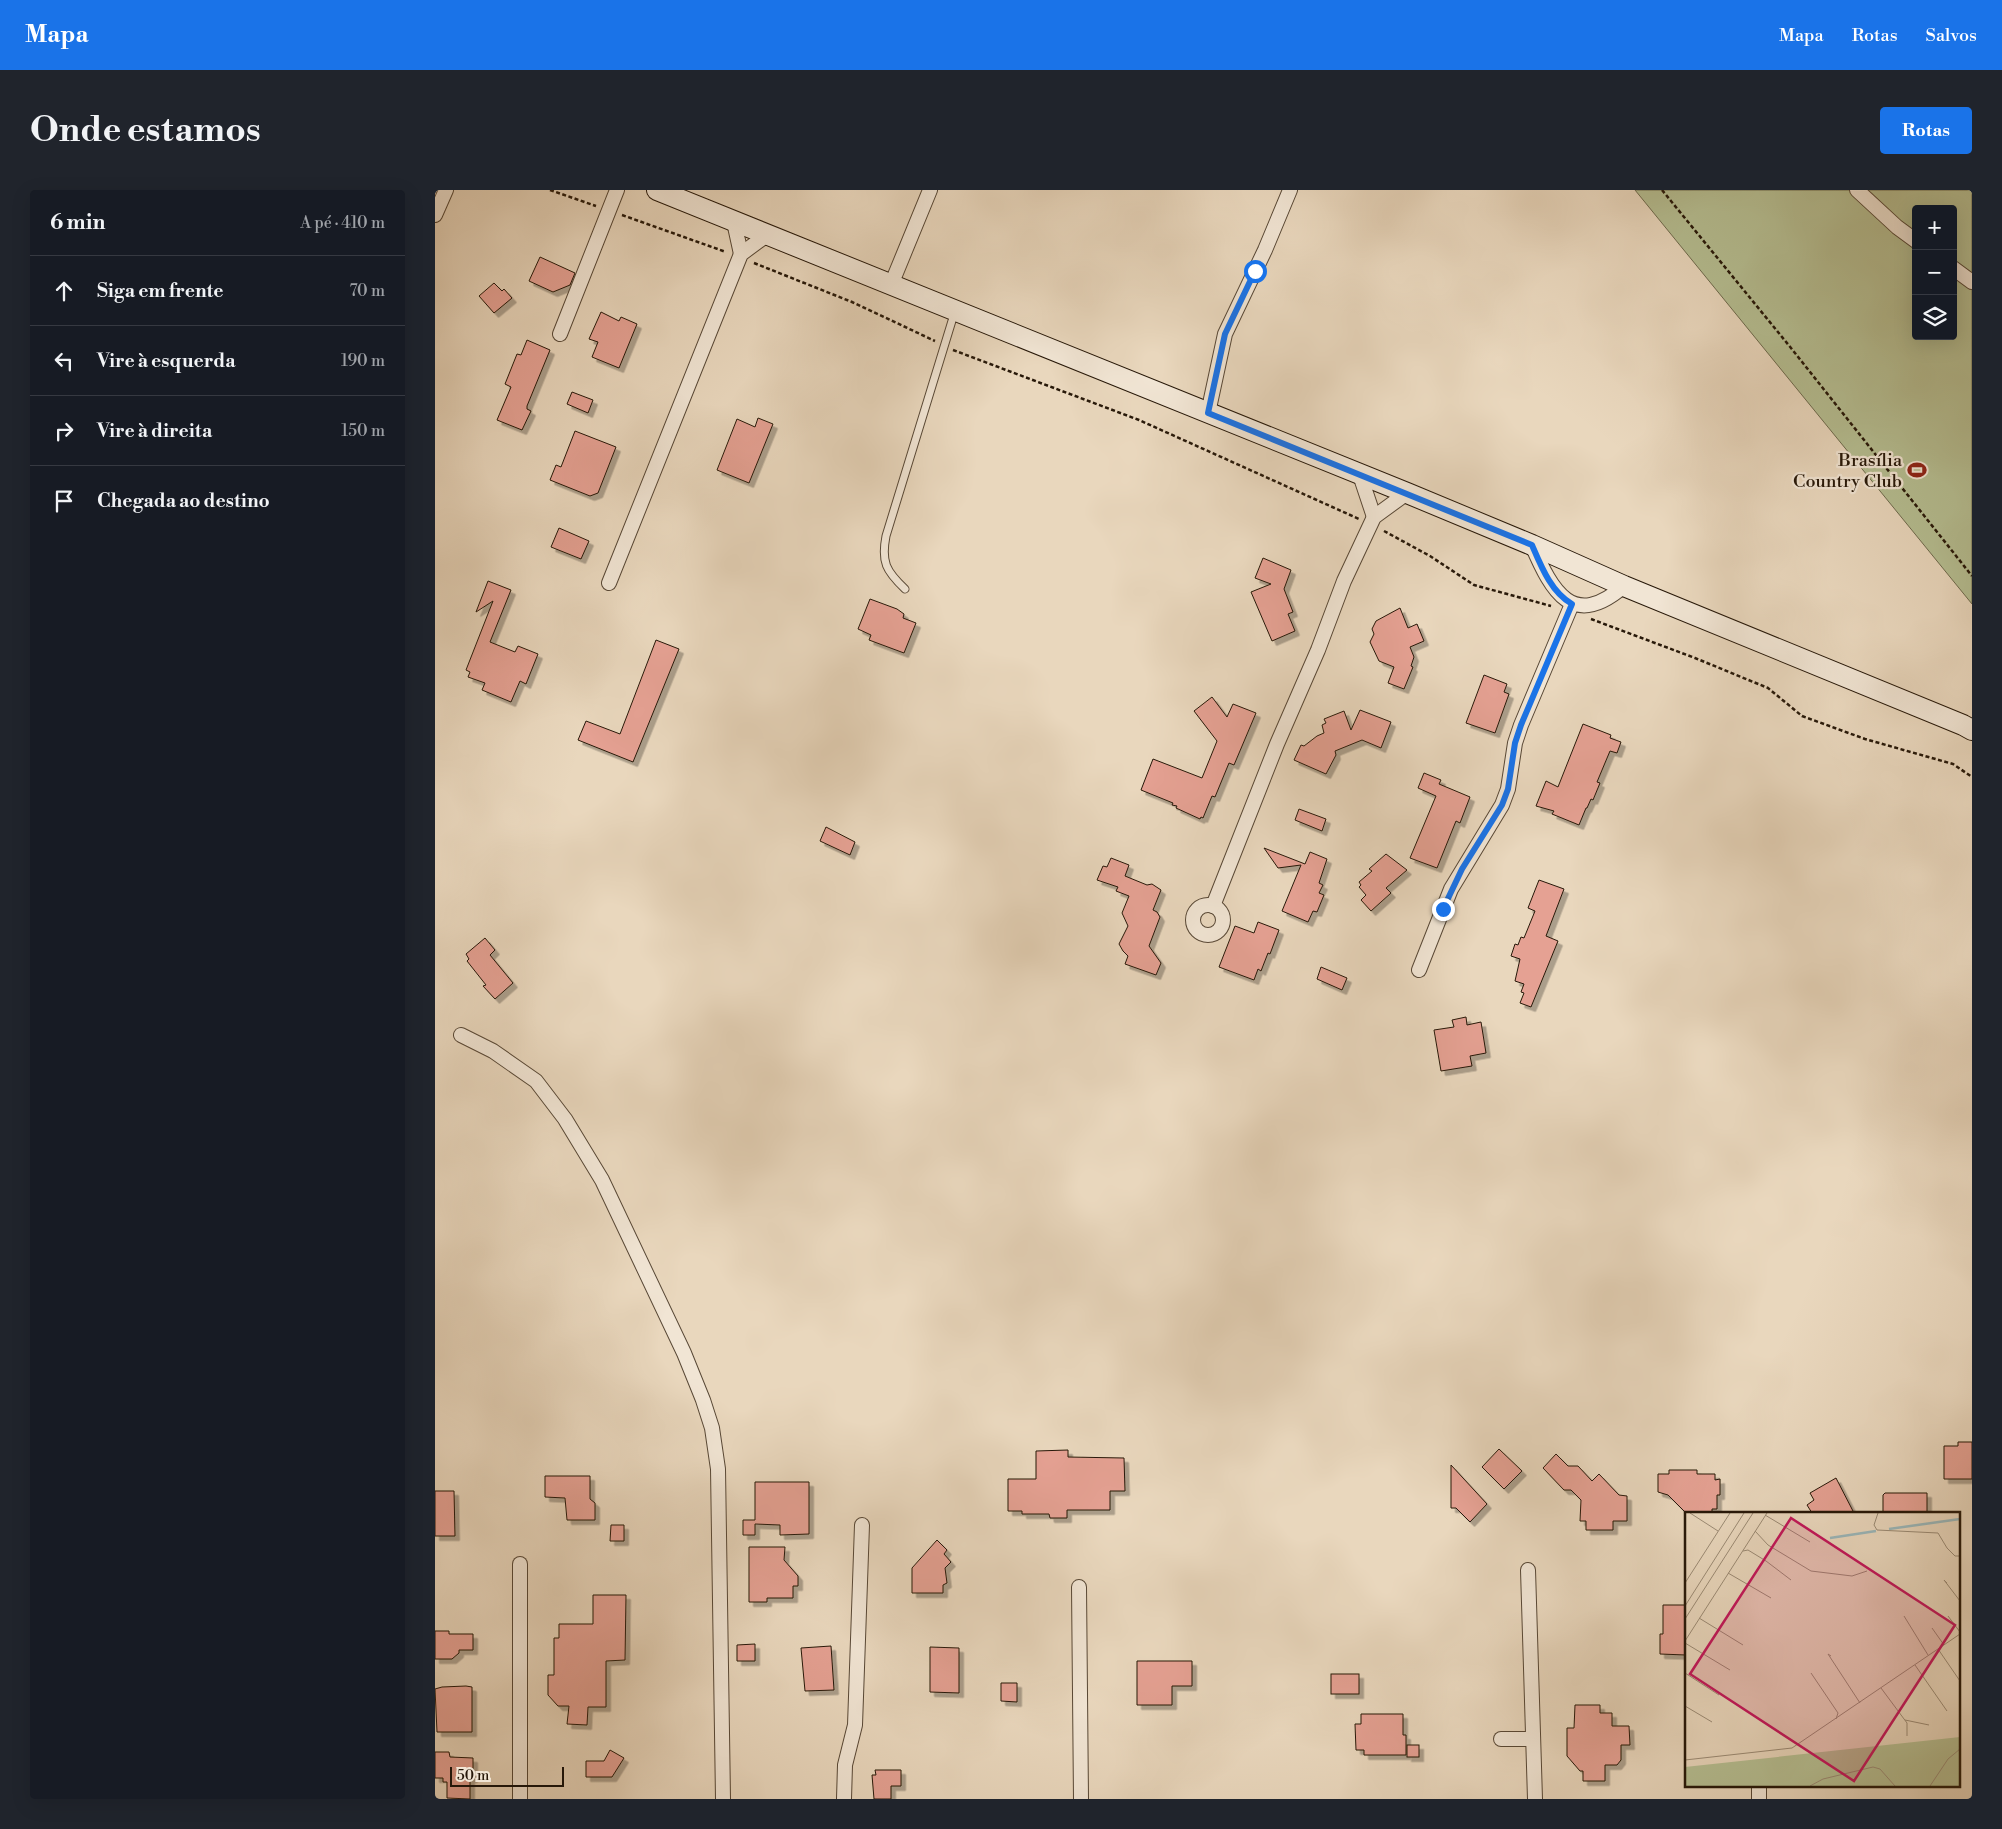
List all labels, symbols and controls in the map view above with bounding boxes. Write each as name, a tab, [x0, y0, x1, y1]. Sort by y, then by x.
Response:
text: Mapa	[25, 20, 88, 50]
text: Mapa	[1779, 24, 1824, 47]
text: Rotas	[1852, 24, 1898, 47]
text: Salvos	[1926, 24, 1977, 47]
button: Rotas	[1880, 107, 1972, 154]
text: Onde estamos	[30, 109, 261, 152]
map controls	[1912, 205, 1957, 340]
button: +	[1912, 205, 1957, 250]
text: 6 min	[50, 210, 105, 236]
text: A pé · 410 m	[300, 213, 385, 233]
button: −	[1912, 250, 1957, 295]
route start	[1244, 260, 1267, 283]
icon: ahead	[50, 277, 78, 305]
text: Siga em frente	[97, 279, 224, 303]
text: 70 m	[349, 281, 385, 301]
button: layers	[1912, 295, 1957, 340]
icon: left	[50, 347, 78, 375]
text: Vire à esquerda	[97, 349, 236, 373]
text: 190 m	[341, 351, 385, 371]
icon: right	[50, 417, 78, 445]
text: Vire à direita	[97, 419, 212, 443]
text: 150 m	[341, 421, 385, 441]
place label: Brasília Country Club	[1793, 449, 1903, 493]
sports icon: Brasília Country Club	[1906, 459, 1928, 481]
icon: arrive	[50, 487, 78, 515]
text: Chegada ao destino	[97, 489, 270, 513]
route end	[1432, 898, 1455, 921]
inset map	[1685, 1512, 1959, 1786]
scale bar	[450, 1764, 564, 1787]
text: 50 m	[457, 1767, 489, 1785]

